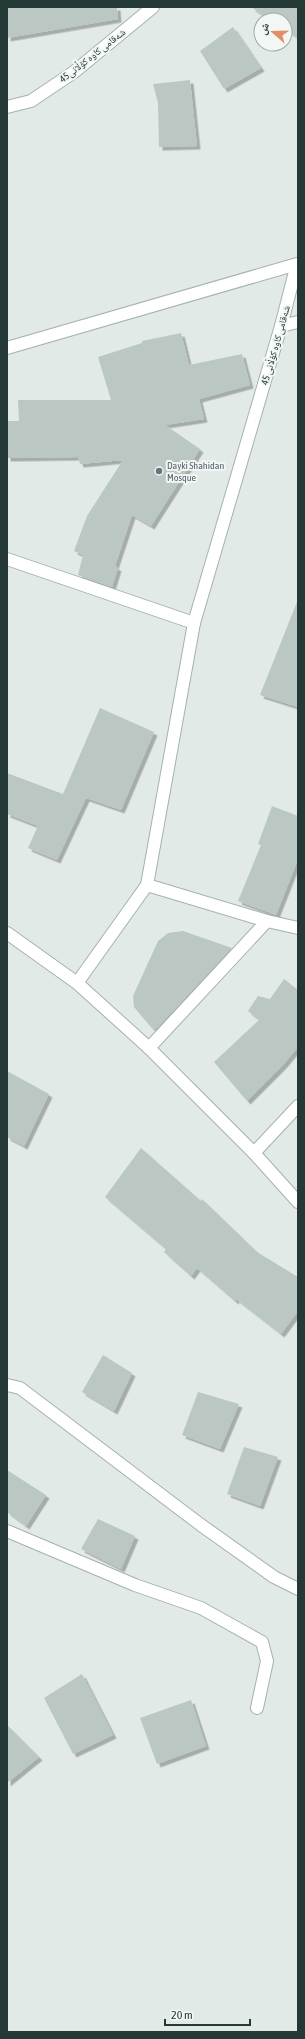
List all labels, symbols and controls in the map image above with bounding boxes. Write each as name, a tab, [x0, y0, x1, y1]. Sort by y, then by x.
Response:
north arrow	[253, 12, 293, 52]
text: ش	[256, 21, 273, 37]
street label: شەقامی کاوە کۆڵانی45	[56, 25, 128, 85]
street label: شەقامی کاوە کۆڵانی 45	[258, 304, 293, 386]
place label: Dayki Shahidan Mosque	[167, 460, 224, 483]
marker: Dayki Shahidan Mosque	[154, 466, 164, 476]
scale bar	[165, 2001, 250, 2027]
text: 20 m	[171, 2008, 193, 2022]

